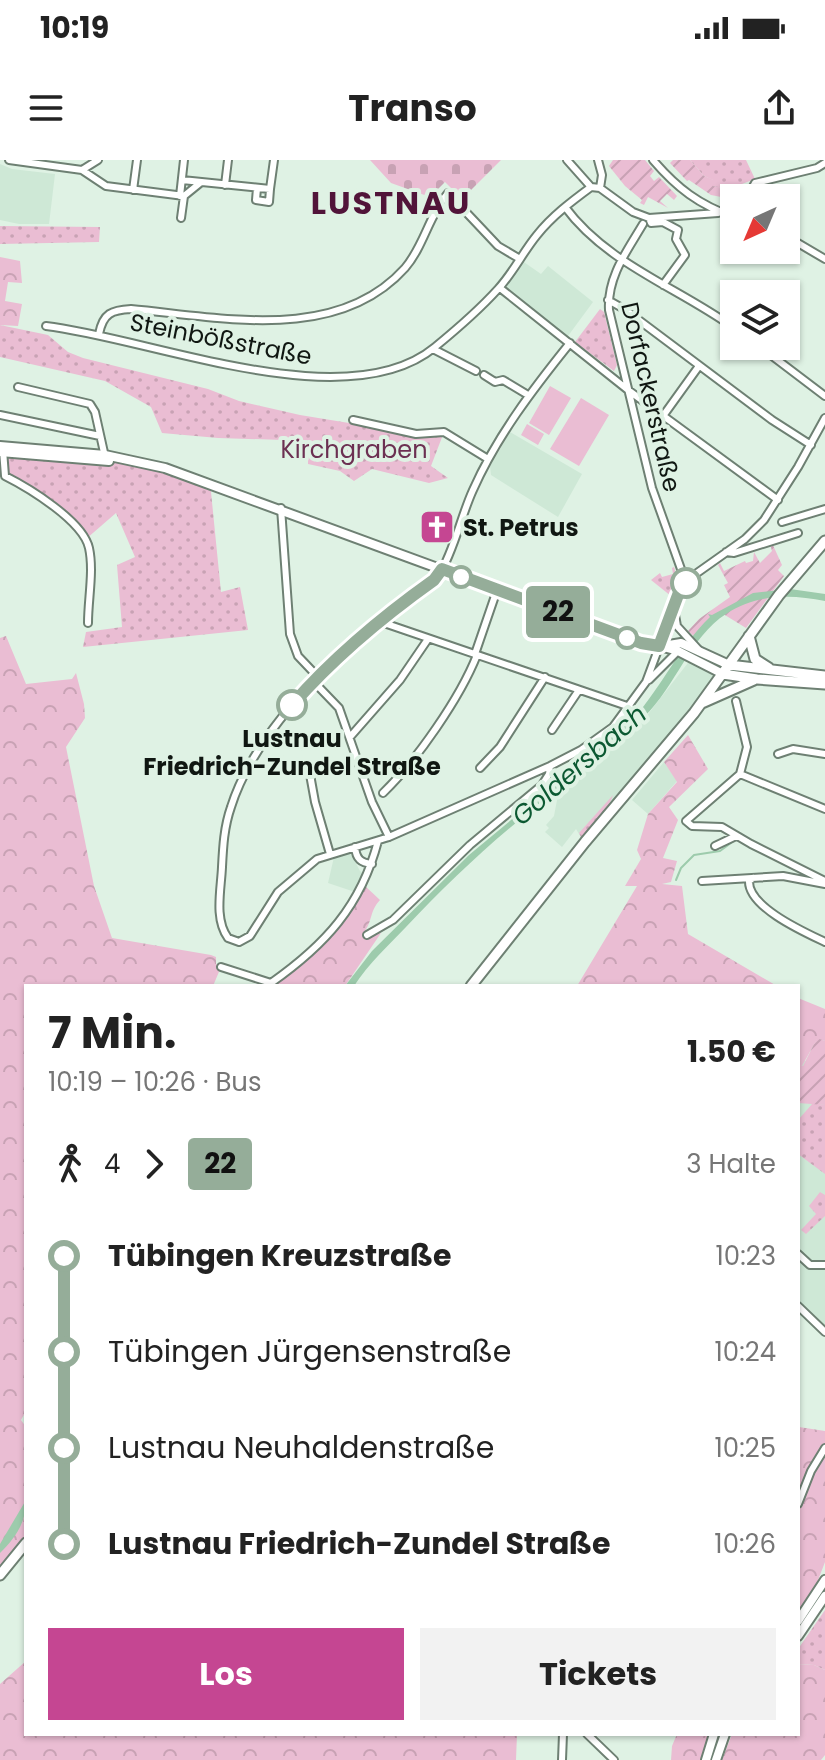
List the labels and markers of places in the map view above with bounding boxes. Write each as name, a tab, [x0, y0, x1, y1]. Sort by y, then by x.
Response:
church icon: St. Petrus	[418, 508, 456, 546]
place label: St. Petrus	[463, 511, 579, 544]
unlabelled marker	[450, 566, 472, 588]
unlabelled marker	[671, 568, 701, 598]
unlabelled marker	[616, 627, 638, 649]
marker: Lustnau Friedrich-Zundel Straße	[277, 690, 307, 720]
place label: Lustnau Friedrich-Zundel Straße	[143, 722, 441, 783]

